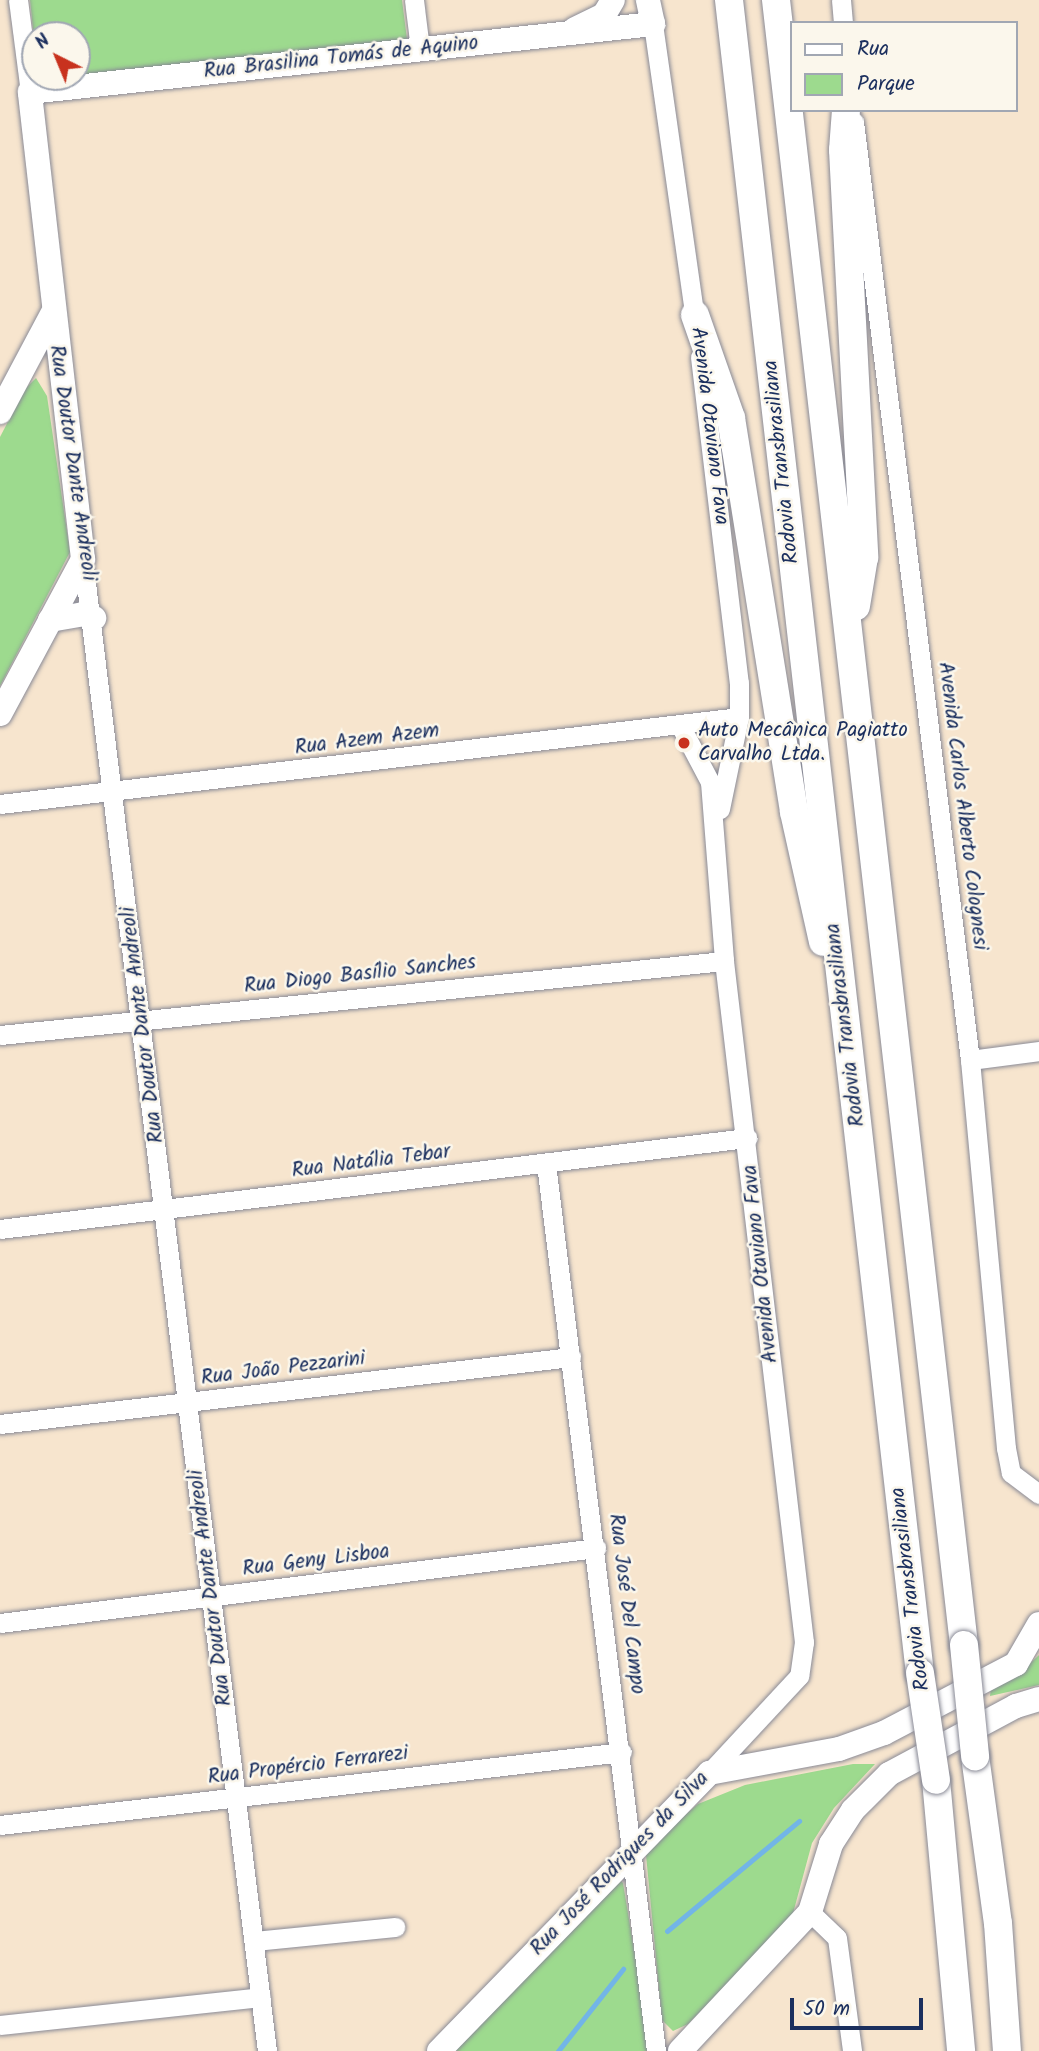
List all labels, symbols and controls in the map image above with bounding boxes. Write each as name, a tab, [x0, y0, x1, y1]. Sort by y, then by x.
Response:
north arrow	[21, 21, 91, 91]
legend	[790, 21, 1018, 112]
text: N	[28, 27, 58, 57]
street label: Rua Brasilina Tomás de Aquino	[202, 31, 480, 85]
text: Rua	[857, 33, 889, 66]
text: Parque	[857, 68, 915, 101]
street label: Avenida Otaviano Fava	[684, 326, 734, 526]
street label: Rua Doutor Dante Andreoli	[43, 343, 101, 583]
street label: Rodovia Transbrasiliana	[759, 359, 805, 565]
street label: Avenida Carlos Alberto Colognesi	[932, 660, 992, 952]
place label: Auto Mecânica Pagiatto Carvalho Ltda.	[698, 718, 908, 768]
street label: Rua Azem Azem	[293, 719, 441, 761]
marker: Auto Mecânica Pagiatto Carvalho Ltda.	[676, 735, 692, 751]
street label: Rua Doutor Dante Andreoli	[116, 905, 170, 1145]
street label: Rodovia Transbrasiliana	[821, 922, 871, 1128]
street label: Rua Diogo Basílio Sanches	[243, 950, 477, 1000]
street label: Rua Natália Tebar	[290, 1140, 452, 1184]
street label: Avenida Otaviano Fava	[738, 1164, 784, 1364]
street label: Rua João Pezzarini	[200, 1346, 366, 1392]
street label: Rua Doutor Dante Andreoli	[184, 1468, 238, 1708]
street label: Rodovia Transbrasiliana	[886, 1486, 936, 1692]
street label: Rua José Del Campo	[602, 1512, 650, 1696]
street label: Rua Geny Lisboa	[241, 1539, 391, 1583]
street label: Rua Propércio Ferrarezi	[206, 1741, 410, 1791]
street label: Rua José Rodrigues da Silva	[525, 1767, 715, 1961]
scale bar	[794, 1984, 927, 2028]
text: 50 m	[803, 1993, 850, 2026]

